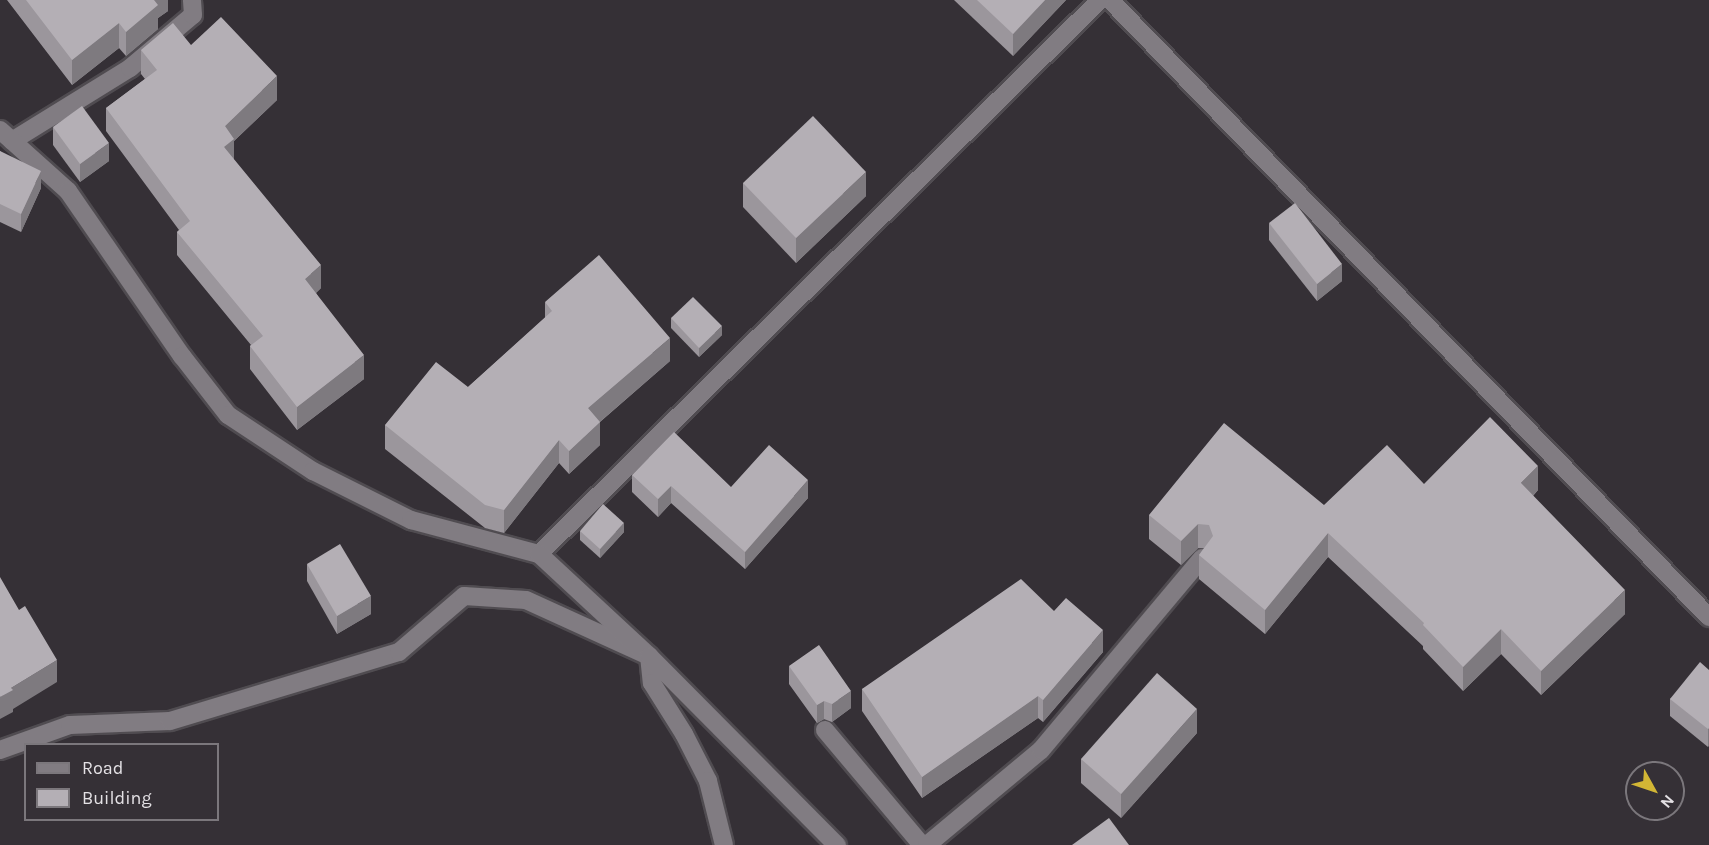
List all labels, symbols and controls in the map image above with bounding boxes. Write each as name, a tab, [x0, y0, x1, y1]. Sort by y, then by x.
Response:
legend	[24, 743, 219, 821]
text: Road	[82, 757, 123, 779]
north arrow	[1625, 761, 1685, 821]
text: Building	[82, 787, 152, 809]
text: N	[1657, 791, 1679, 812]

